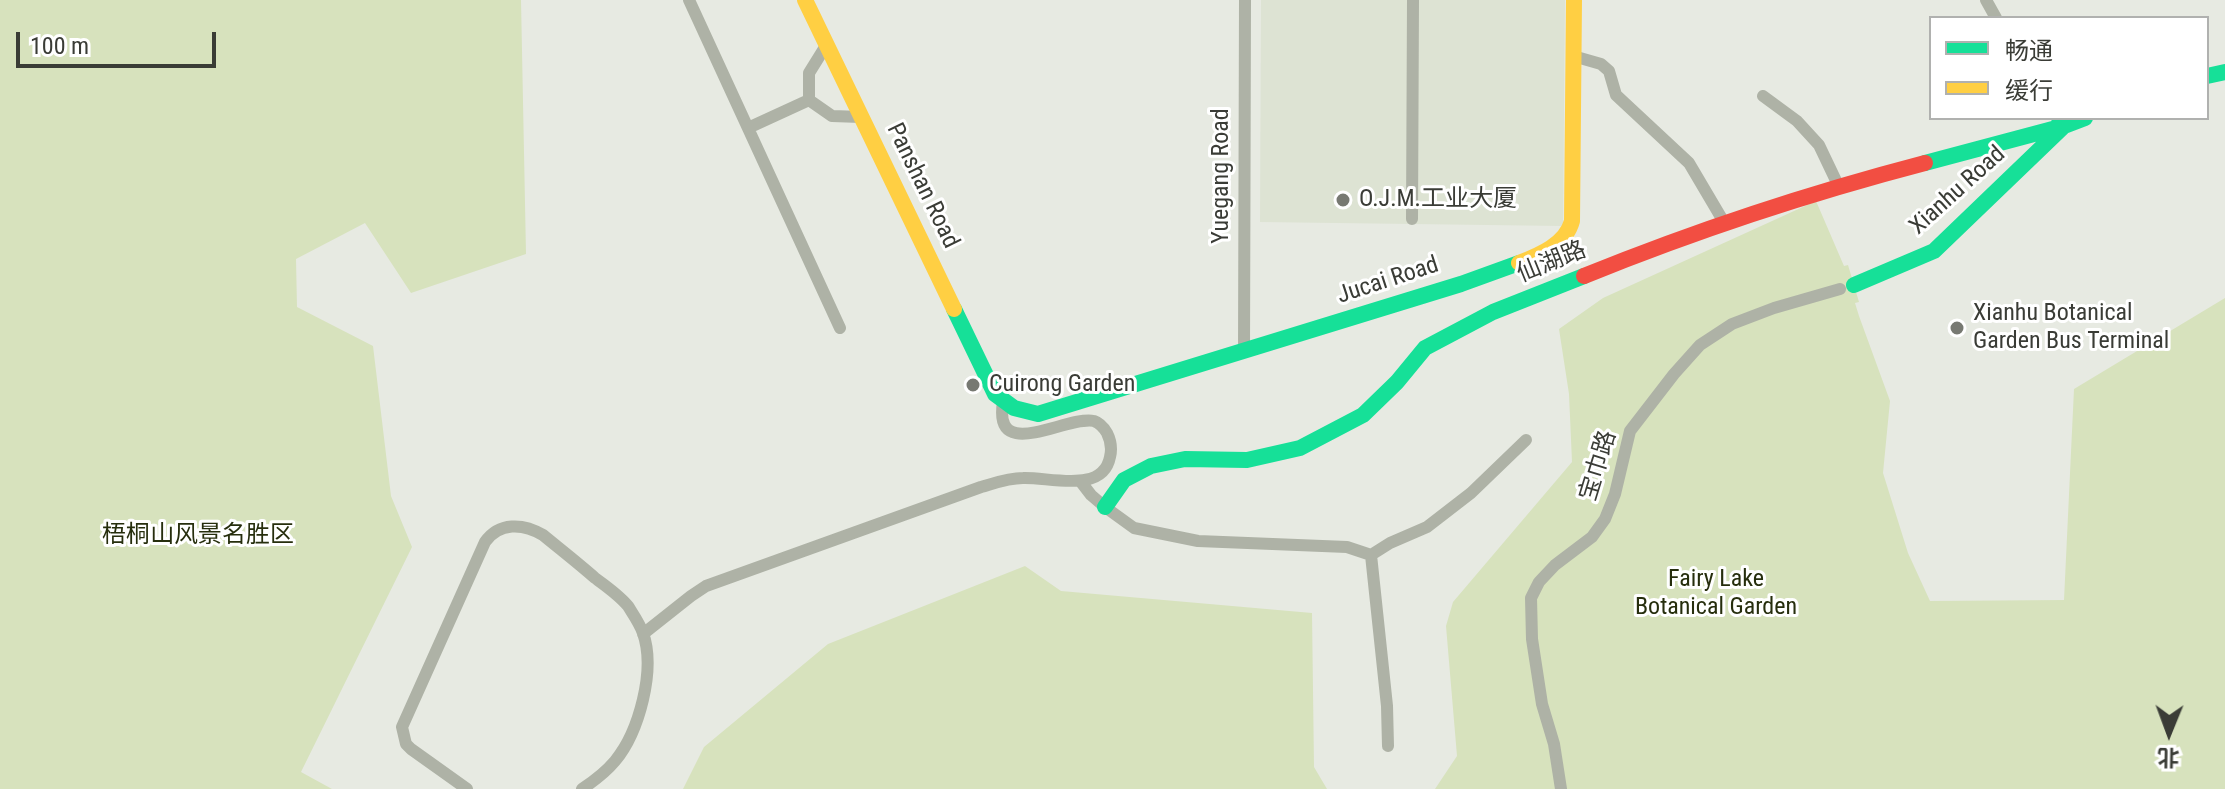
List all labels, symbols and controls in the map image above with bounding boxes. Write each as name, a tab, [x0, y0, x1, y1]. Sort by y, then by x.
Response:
scale bar	[20, 16, 220, 66]
legend	[1929, 16, 2209, 120]
text: 100 m	[30, 32, 89, 60]
text: 畅通	[2005, 37, 2053, 65]
text: 缓行	[2005, 77, 2053, 105]
street label: Yuegang Road	[1208, 108, 1236, 244]
street label: Panshan Road	[879, 119, 965, 253]
street label: Xianhu Road	[1904, 141, 2012, 241]
place label: O.J.M.工业大厦	[1359, 186, 1517, 214]
marker: O.J.M.工业大厦	[1334, 191, 1352, 209]
street label: 仙湖路	[1513, 236, 1591, 290]
street label: Jucai Road	[1334, 251, 1442, 311]
place label: Xianhu Botanical Garden Bus Terminal	[1973, 300, 2169, 356]
marker: Xianhu Botanical Garden Bus Terminal	[1948, 319, 1966, 337]
place label: Cuirong Garden	[989, 371, 1135, 399]
marker: Cuirong Garden	[964, 376, 982, 394]
street label: 宝巾路	[1575, 427, 1623, 505]
park label: 梧桐山风景名胜区	[102, 522, 294, 550]
park label: Fairy Lake Botanical Garden	[1635, 566, 1797, 622]
north arrow	[2129, 693, 2209, 773]
text: 北	[2157, 745, 2180, 770]

